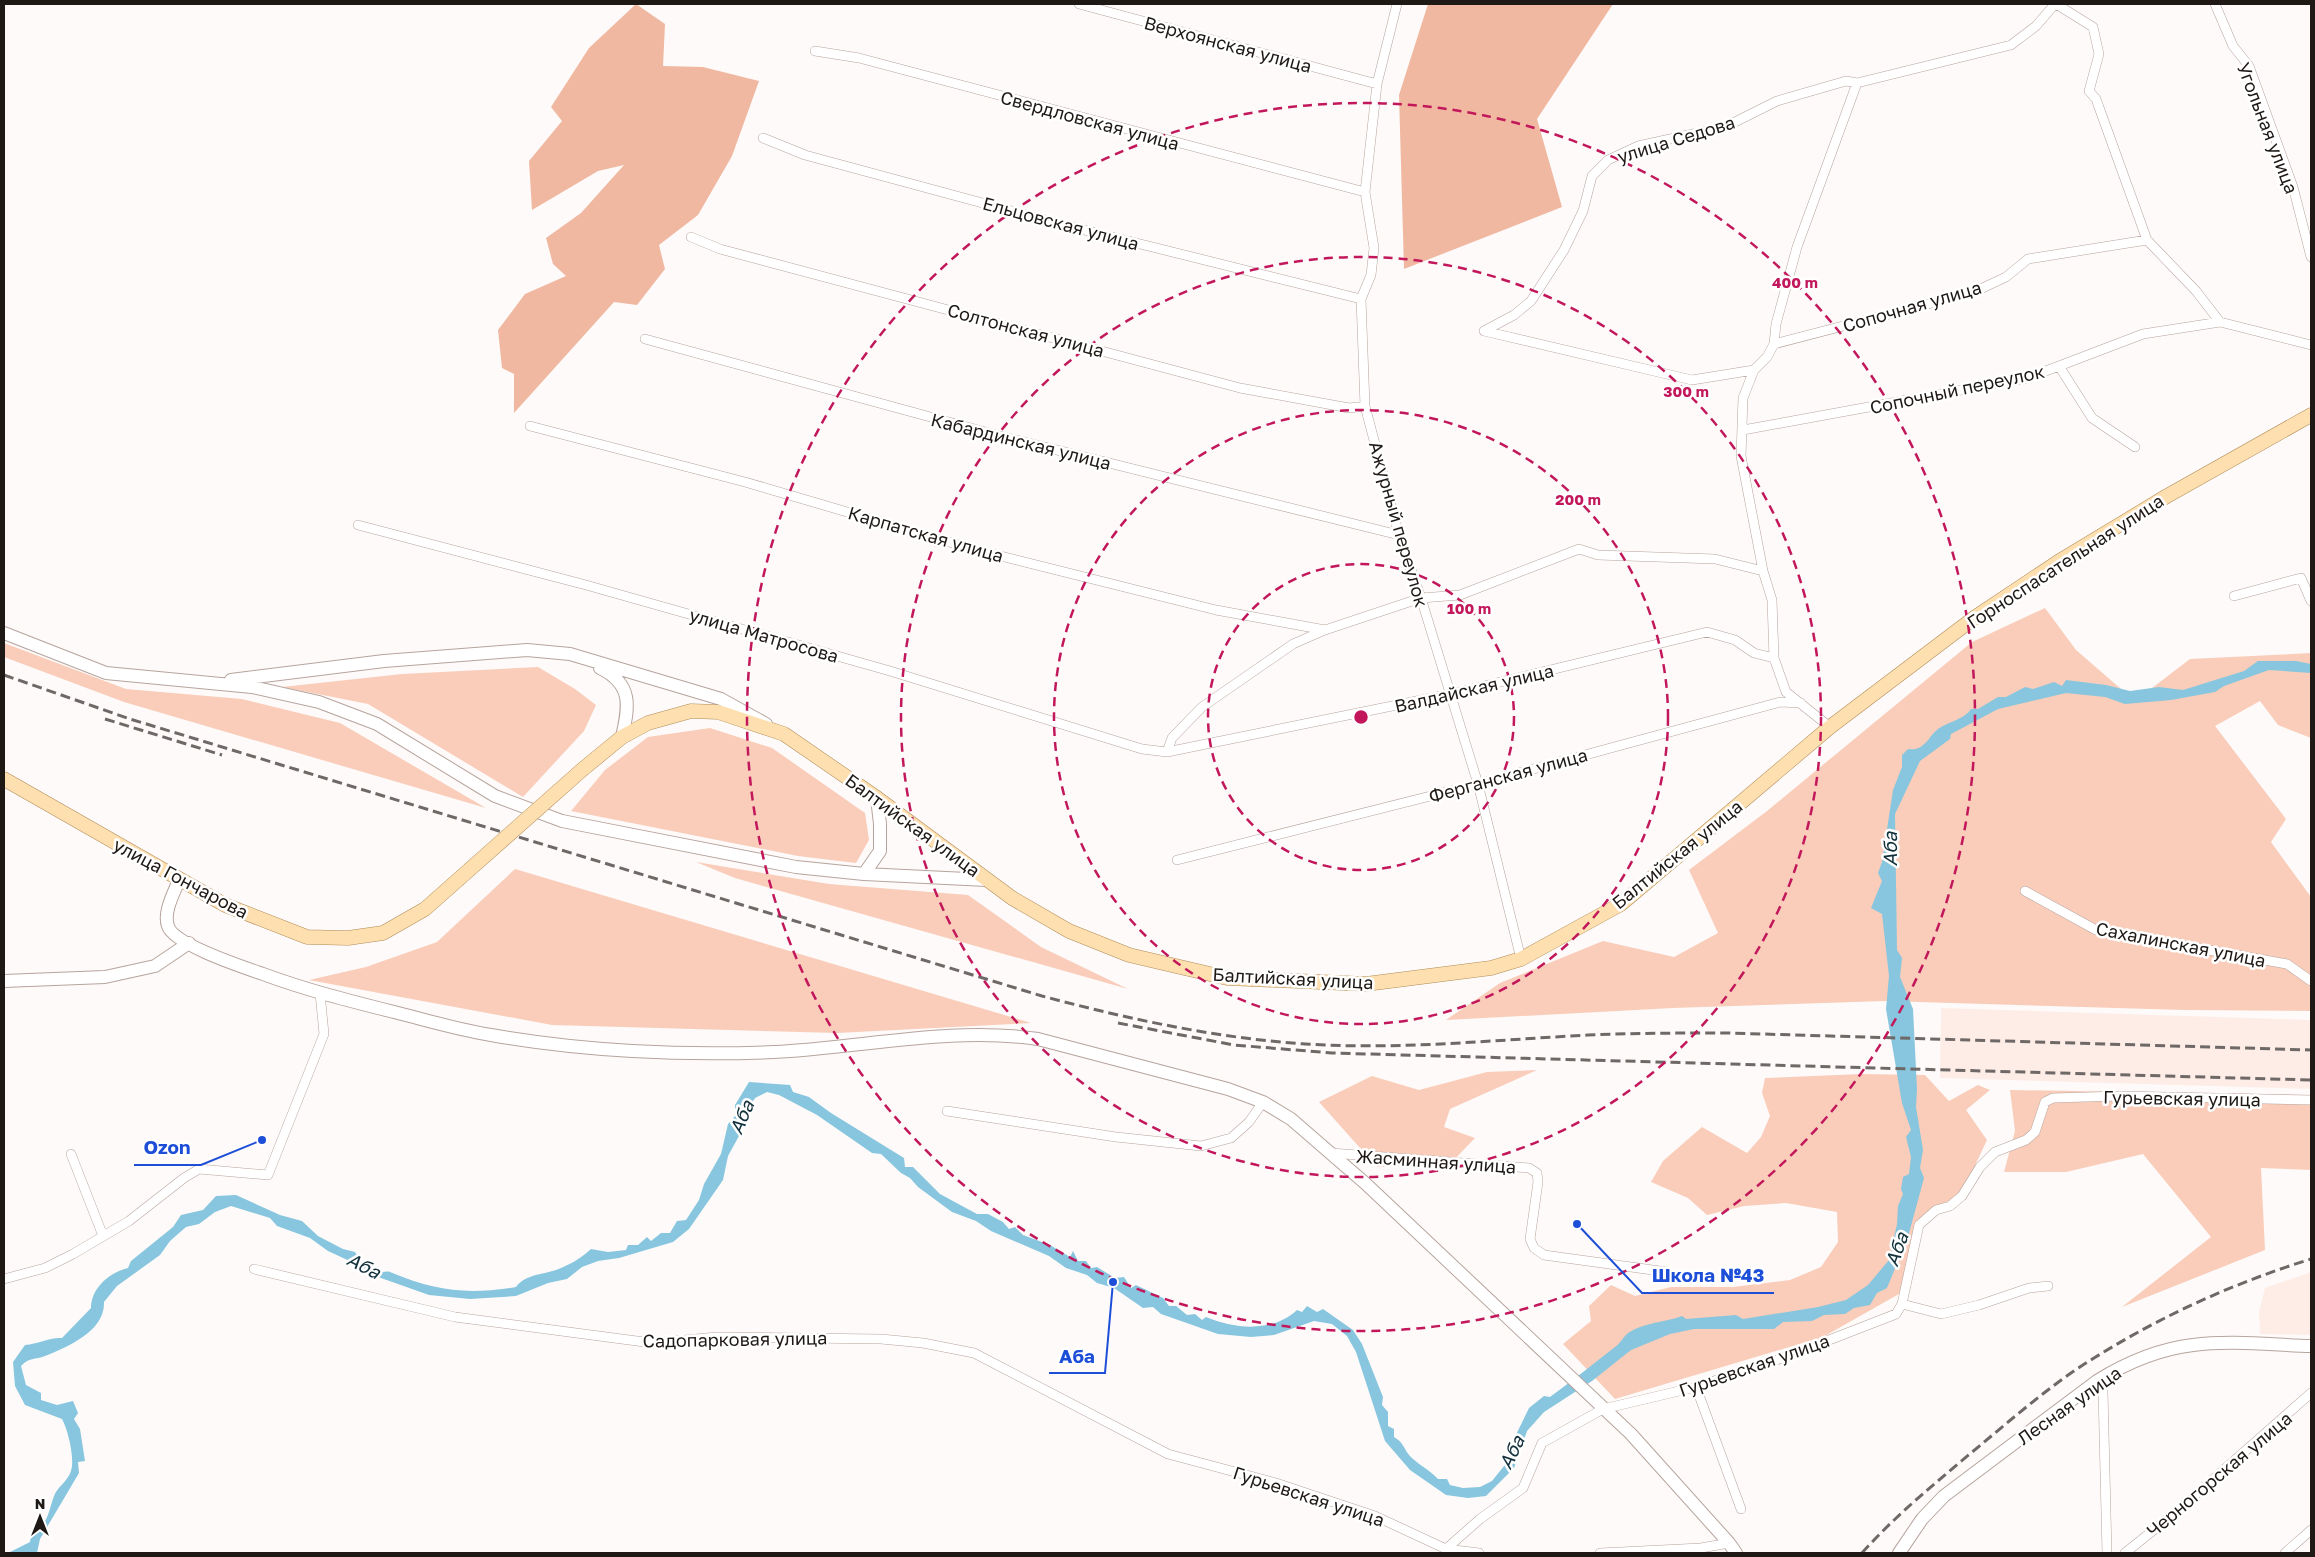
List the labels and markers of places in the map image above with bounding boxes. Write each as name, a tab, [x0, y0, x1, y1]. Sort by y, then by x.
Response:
centre of rings	[1352, 708, 1370, 726]
callout: Ozon	[134, 1131, 201, 1165]
callout: Школа №43	[1642, 1259, 1774, 1293]
callout: Аба	[1049, 1339, 1105, 1373]

